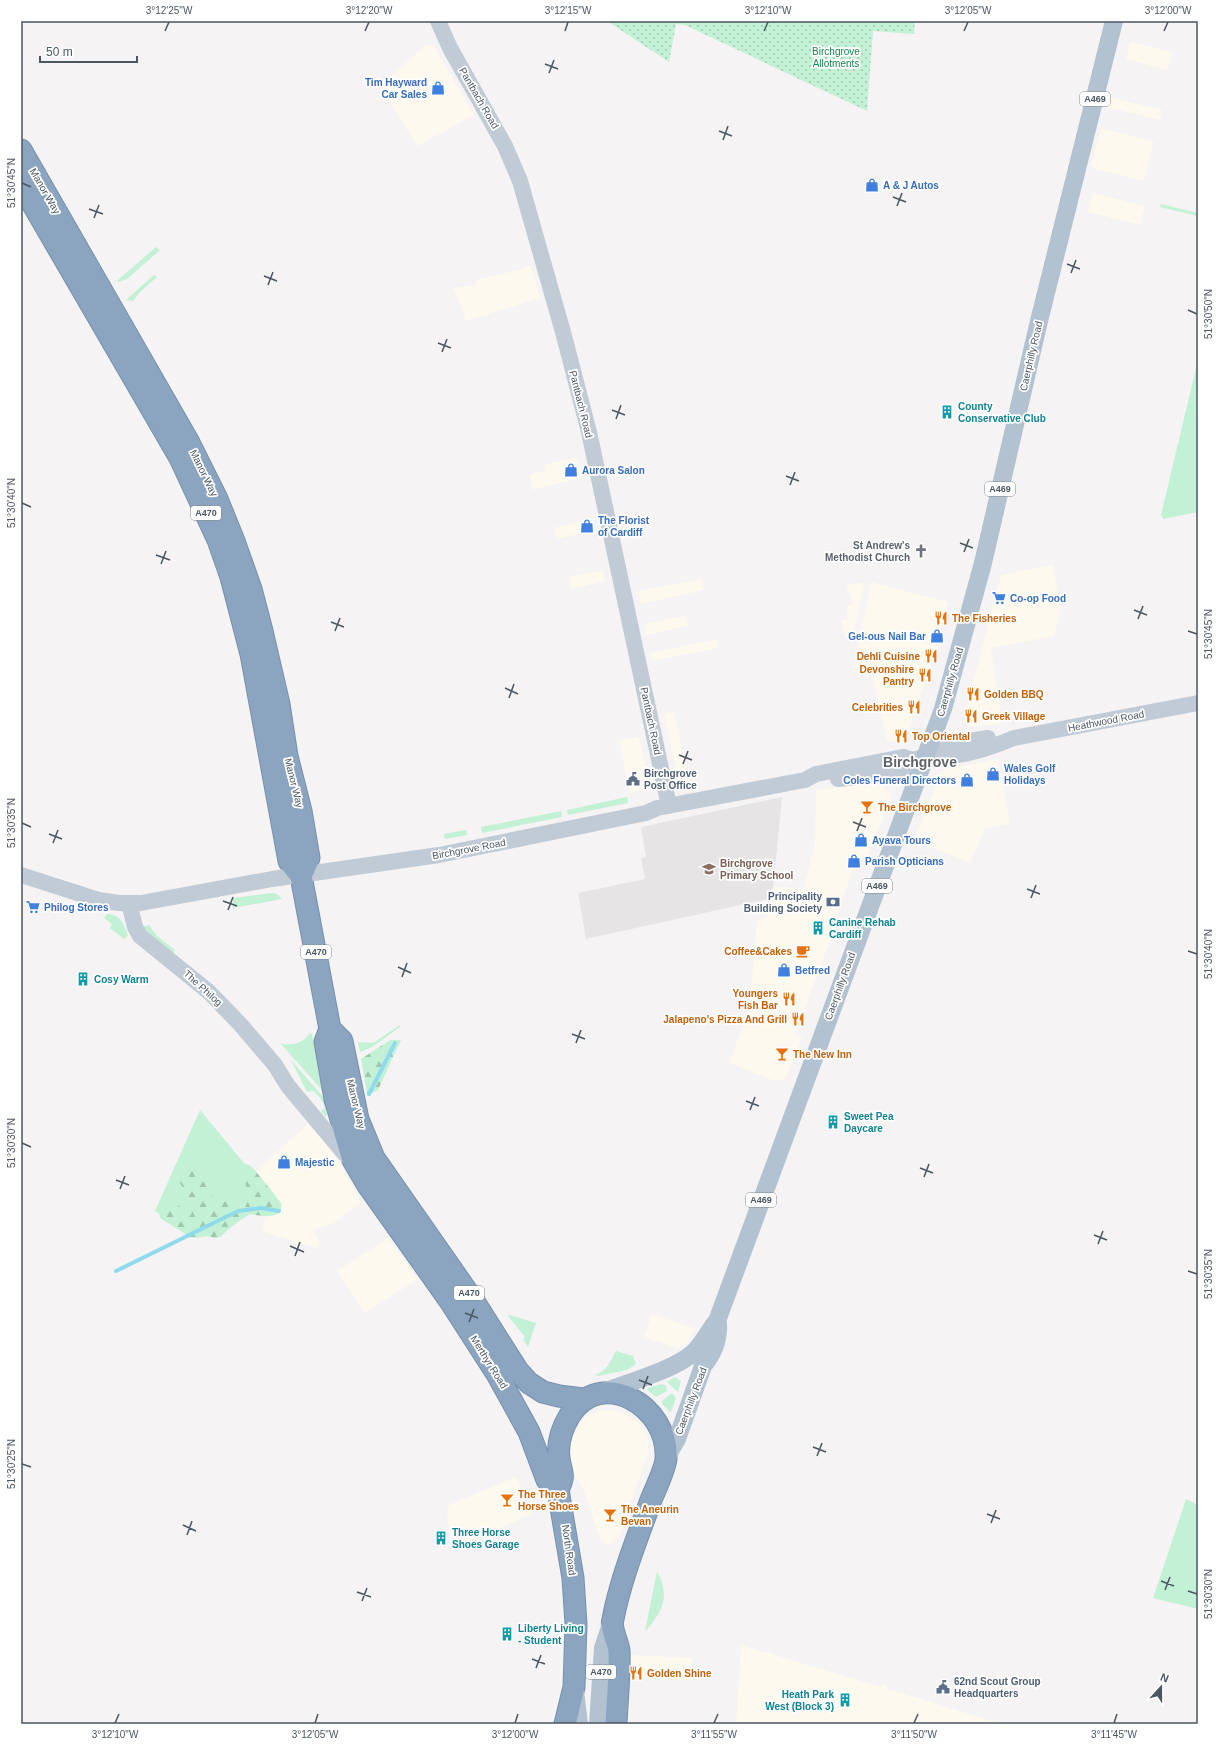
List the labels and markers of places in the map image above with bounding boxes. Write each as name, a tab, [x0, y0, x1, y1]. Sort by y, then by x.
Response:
place label: Tim Hayward Car Sales	[365, 77, 427, 100]
shop icon: Tim Hayward Car Sales	[430, 80, 446, 96]
shop icon: A & J Autos	[864, 177, 880, 193]
place label: A & J Autos	[883, 180, 939, 191]
place label: County Conservative Club	[958, 401, 1046, 424]
building icon: County Conservative Club	[939, 404, 955, 420]
shop icon: Aurora Salon	[563, 462, 579, 478]
place label: Aurora Salon	[582, 465, 645, 476]
place label: The Florist of Cardiff	[598, 515, 650, 538]
shop icon: The Florist of Cardiff	[579, 518, 595, 534]
place label: St Andrew's Methodist Church	[825, 540, 910, 563]
church icon: St Andrew's Methodist Church	[913, 543, 929, 559]
supermarket icon: Co-op Food	[991, 590, 1007, 606]
place label: Co-op Food	[1010, 593, 1066, 604]
restaurant icon: The Fisheries	[933, 610, 949, 626]
place label: The Fisheries	[952, 613, 1017, 624]
shop icon: Gel-ous Nail Bar	[929, 628, 945, 644]
place label: Gel-ous Nail Bar	[848, 631, 926, 642]
restaurant icon: Dehli Cuisine	[923, 648, 939, 664]
place label: Dehli Cuisine	[857, 651, 920, 662]
place label: Devonshire Pantry	[860, 664, 914, 687]
restaurant icon: Devonshire Pantry	[917, 667, 933, 683]
restaurant icon: Golden BBQ	[965, 686, 981, 702]
place label: Golden BBQ	[984, 689, 1044, 700]
restaurant icon: Celebrities	[906, 699, 922, 715]
place label: Celebrities	[852, 702, 903, 713]
restaurant icon: Greek Village	[963, 708, 979, 724]
place label: Greek Village	[982, 711, 1046, 722]
restaurant icon: Top Oriental	[893, 728, 909, 744]
place label: Top Oriental	[912, 731, 970, 742]
place label: Wales Golf Holidays	[1004, 763, 1056, 786]
shop icon: Wales Golf Holidays	[985, 766, 1001, 782]
place label: Birchgrove Post Office	[644, 768, 697, 791]
public building icon: Birchgrove Post Office	[625, 771, 641, 787]
shop icon: Coles Funeral Directors	[959, 772, 975, 788]
place label: Coles Funeral Directors	[843, 775, 956, 786]
bar icon: The Birchgrove	[859, 799, 875, 815]
place label: The Birchgrove	[878, 802, 952, 813]
shop icon: Ayava Tours	[853, 832, 869, 848]
place label: Ayava Tours	[872, 835, 931, 846]
shop icon: Parish Opticians	[846, 853, 862, 869]
place label: Parish Opticians	[865, 856, 944, 867]
place label: Birchgrove Primary School	[720, 858, 794, 881]
school or university icon: Birchgrove Primary School	[701, 861, 717, 877]
place label: Principality Building Society	[744, 891, 822, 914]
bank icon: Principality Building Society	[825, 894, 841, 910]
supermarket icon: Philog Stores	[25, 899, 41, 915]
place label: Philog Stores	[44, 902, 109, 913]
place label: Canine Rehab Cardiff	[829, 917, 896, 940]
building icon: Canine Rehab Cardiff	[810, 920, 826, 936]
cafe icon: Coffee&Cakes	[795, 943, 811, 959]
place label: Coffee&Cakes	[724, 946, 792, 957]
shop icon: Betfred	[776, 962, 792, 978]
place label: Betfred	[795, 965, 830, 976]
building icon: Cosy Warm	[75, 971, 91, 987]
place label: Cosy Warm	[94, 974, 149, 985]
place label: Youngers Fish Bar	[733, 988, 778, 1011]
restaurant icon: Youngers Fish Bar	[781, 991, 797, 1007]
restaurant icon: Jalapeno's Pizza And Grill	[790, 1011, 806, 1027]
place label: Jalapeno's Pizza And Grill	[663, 1014, 787, 1025]
bar icon: The New Inn	[774, 1046, 790, 1062]
place label: The New Inn	[793, 1049, 852, 1060]
place label: Sweet Pea Daycare	[844, 1111, 894, 1134]
building icon: Sweet Pea Daycare	[825, 1114, 841, 1130]
shop icon: Majestic	[276, 1154, 292, 1170]
place label: Majestic	[295, 1157, 335, 1168]
place label: The Three Horse Shoes	[518, 1489, 580, 1512]
bar icon: The Three Horse Shoes	[499, 1492, 515, 1508]
place label: The Aneurin Bevan	[621, 1504, 679, 1527]
bar icon: The Aneurin Bevan	[602, 1507, 618, 1523]
place label: Three Horse Shoes Garage	[452, 1527, 520, 1550]
building icon: Three Horse Shoes Garage	[433, 1530, 449, 1546]
place label: Liberty Living - Student	[518, 1623, 584, 1646]
building icon: Liberty Living - Student	[499, 1626, 515, 1642]
restaurant icon: Golden Shine	[628, 1665, 644, 1681]
place label: Golden Shine	[647, 1668, 712, 1679]
place label: 62nd Scout Group Headquarters	[954, 1676, 1041, 1699]
public building icon: 62nd Scout Group Headquarters	[935, 1679, 951, 1695]
place label: Heath Park West (Block 3)	[765, 1689, 834, 1712]
building icon: Heath Park West (Block 3)	[837, 1692, 853, 1708]

